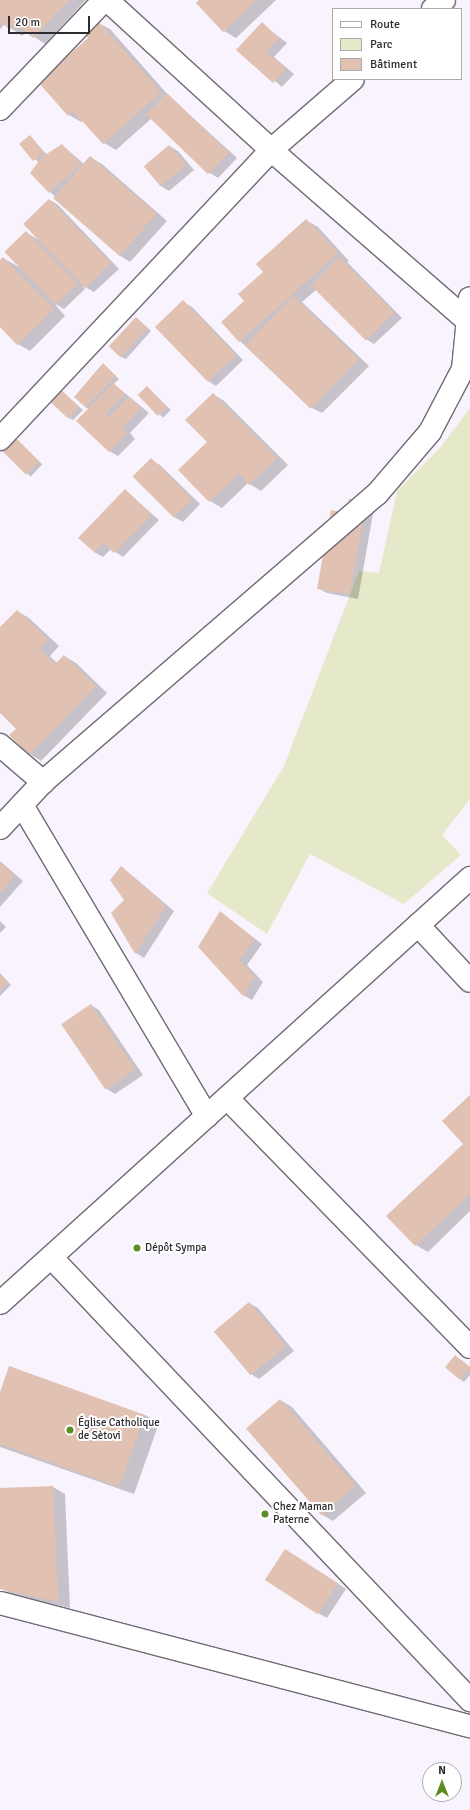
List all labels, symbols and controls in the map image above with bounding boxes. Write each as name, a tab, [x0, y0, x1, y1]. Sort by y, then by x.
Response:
scale bar	[10, 8, 92, 34]
legend	[332, 8, 462, 80]
text: 20 m	[15, 15, 40, 30]
text: Route	[370, 17, 400, 32]
text: Parc	[370, 37, 392, 52]
text: Bâtiment	[370, 57, 417, 72]
place label: Dépôt Sympa	[145, 1241, 207, 1255]
marker: Dépôt Sympa	[132, 1243, 142, 1253]
place label: Église Catholique de Sètovi	[78, 1417, 160, 1443]
marker: Église Catholique de Sètovi	[65, 1425, 75, 1435]
place label: Chez Maman Paterne	[273, 1501, 333, 1527]
marker: Chez Maman Paterne	[260, 1509, 270, 1519]
north arrow	[422, 1762, 462, 1802]
text: N	[438, 1764, 446, 1777]

